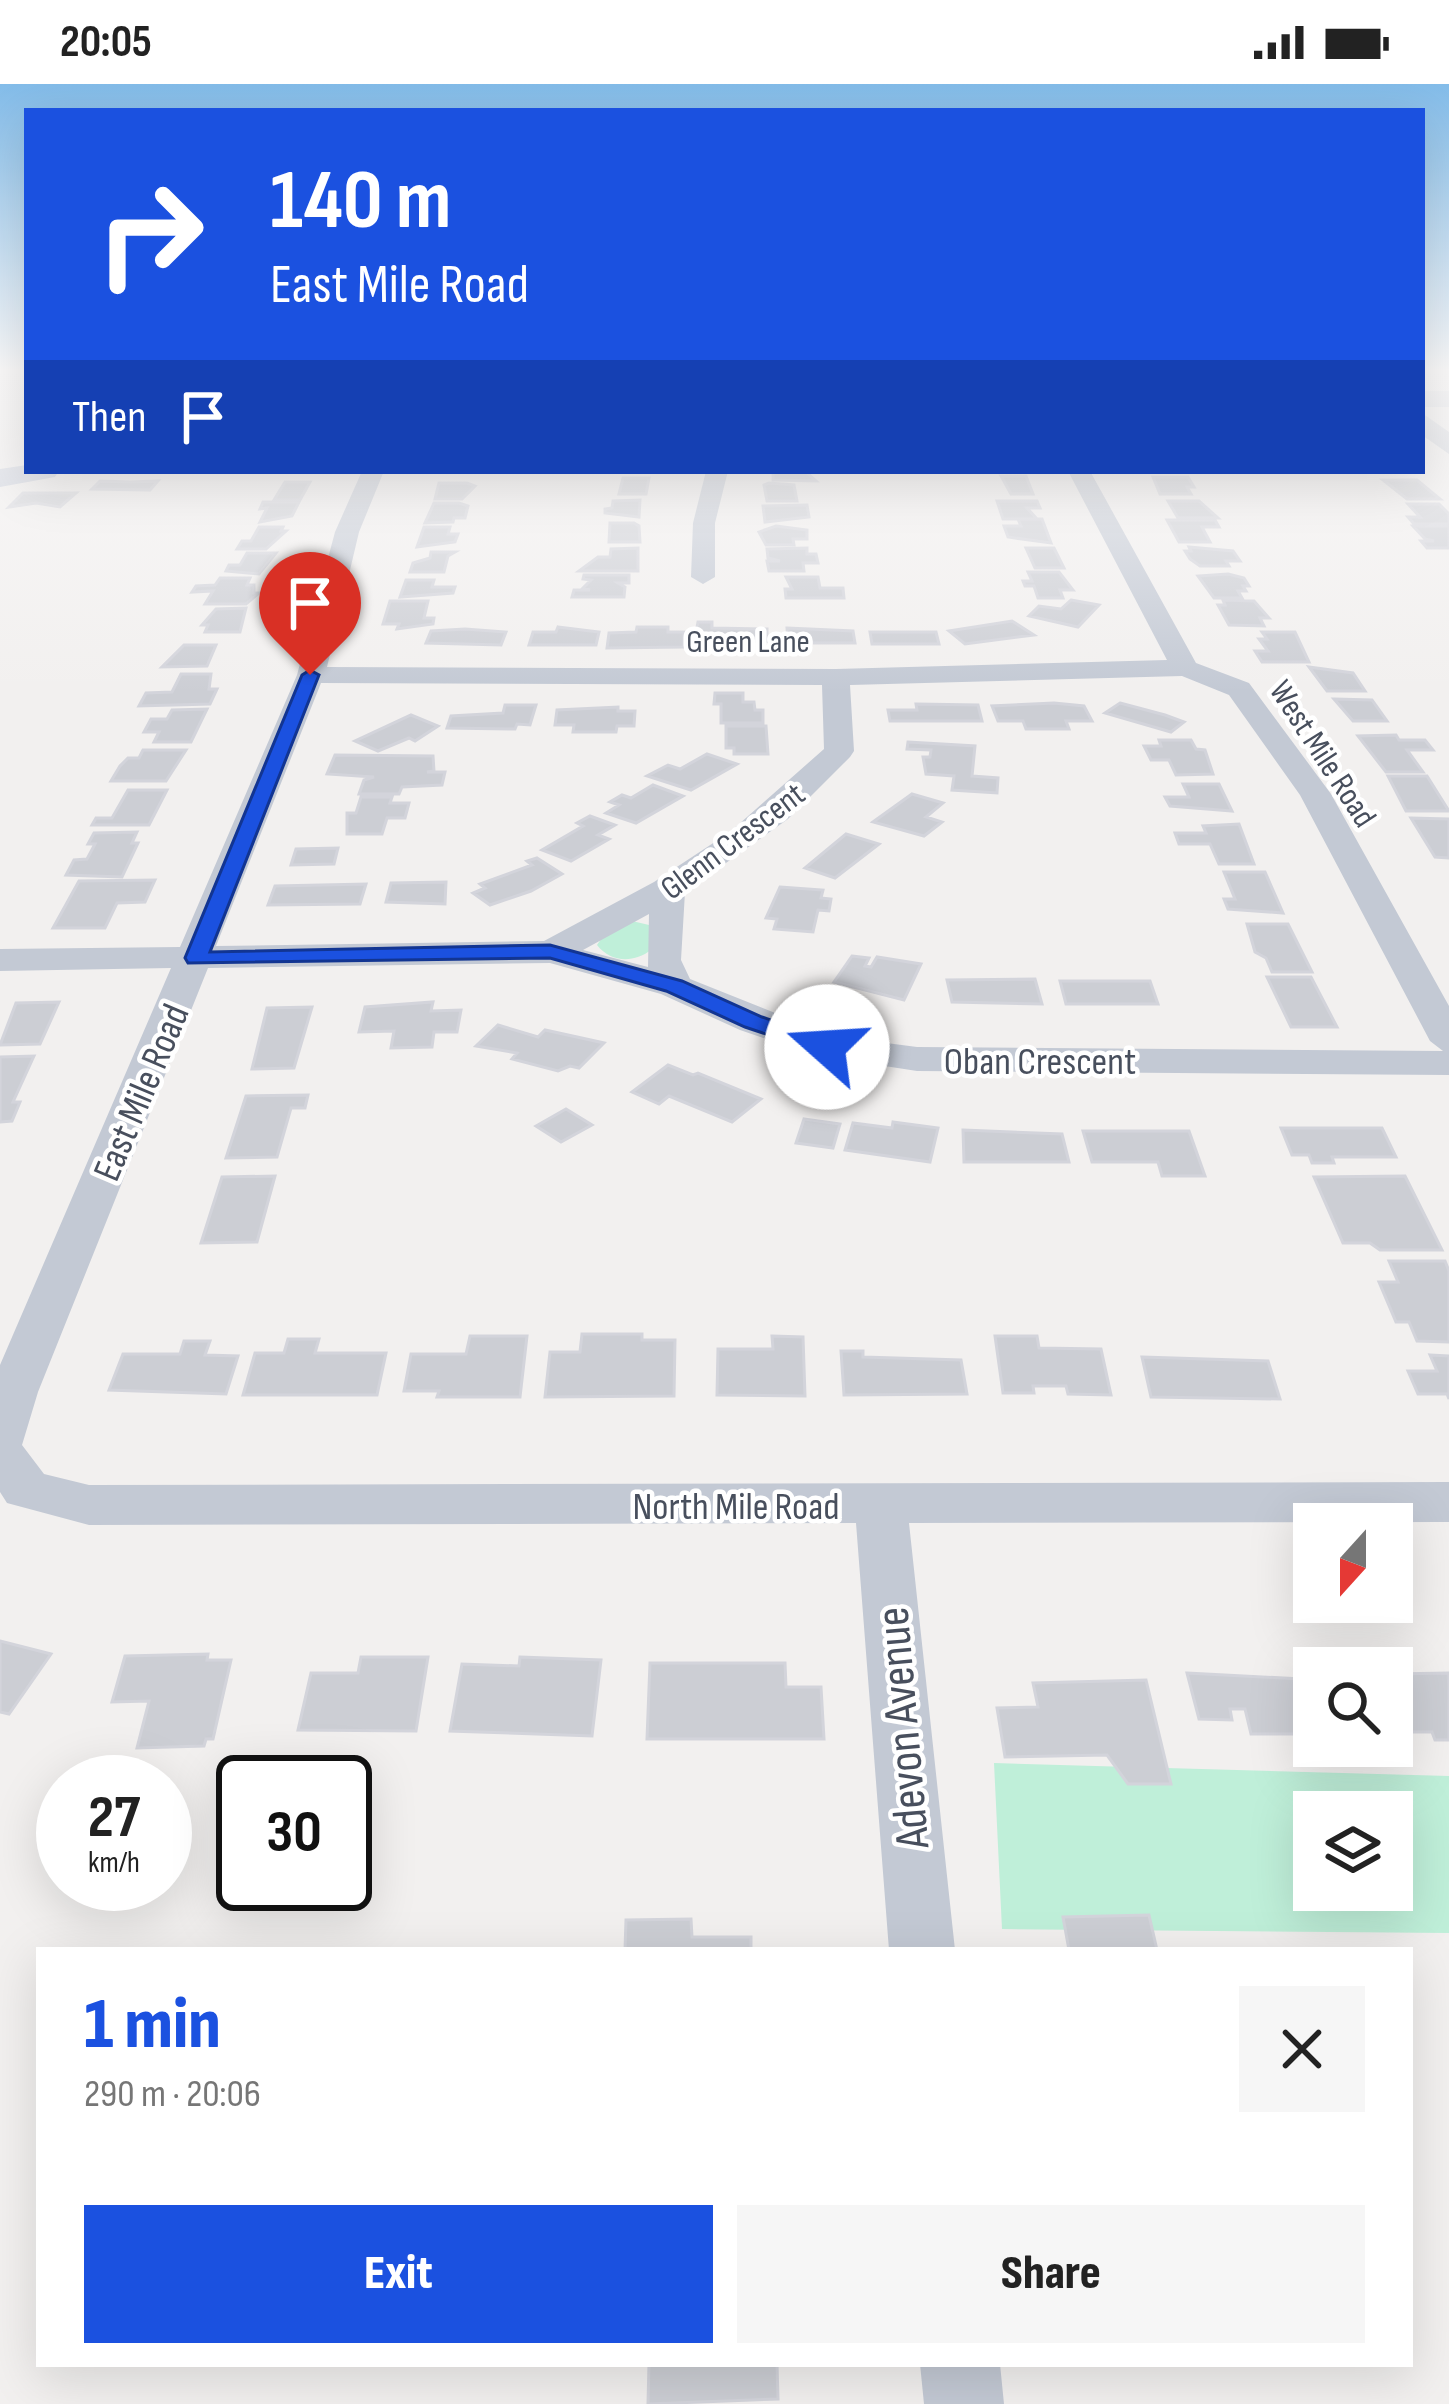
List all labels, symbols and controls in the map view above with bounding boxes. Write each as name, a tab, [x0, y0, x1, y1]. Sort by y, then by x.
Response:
text: 20:05	[60, 15, 152, 70]
text: 140 m	[270, 151, 451, 252]
icon: right	[72, 156, 228, 312]
text: East Mile Road	[270, 253, 529, 318]
icon: arrive	[170, 384, 236, 450]
text: Then	[72, 390, 146, 445]
pin	[259, 552, 361, 675]
icon: arrive	[277, 570, 343, 636]
street label: Green Lane	[686, 622, 810, 662]
street label: West Mile Road	[1260, 673, 1384, 835]
street label: Glenn Crescent	[653, 774, 813, 909]
position arrow	[764, 984, 890, 1110]
street label: East Mile Road	[84, 998, 200, 1188]
street label: Oban Crescent	[944, 1039, 1136, 1086]
street label: North Mile Road	[632, 1484, 840, 1531]
north arrow	[1293, 1503, 1413, 1623]
map controls	[1293, 1503, 1413, 1911]
street label: Adevon Avenue	[865, 1605, 943, 1852]
button: search	[1293, 1647, 1413, 1767]
speed limit sign: 30	[216, 1755, 372, 1911]
text: 27	[88, 1782, 140, 1854]
button: layers	[1293, 1791, 1413, 1911]
text: km/h	[88, 1845, 140, 1881]
text: 1 min	[84, 1982, 221, 2069]
button: close	[1239, 1986, 1365, 2112]
text: 290 m · 20:06	[84, 2071, 261, 2118]
button: Exit	[84, 2205, 713, 2343]
button: Share	[737, 2205, 1365, 2343]

